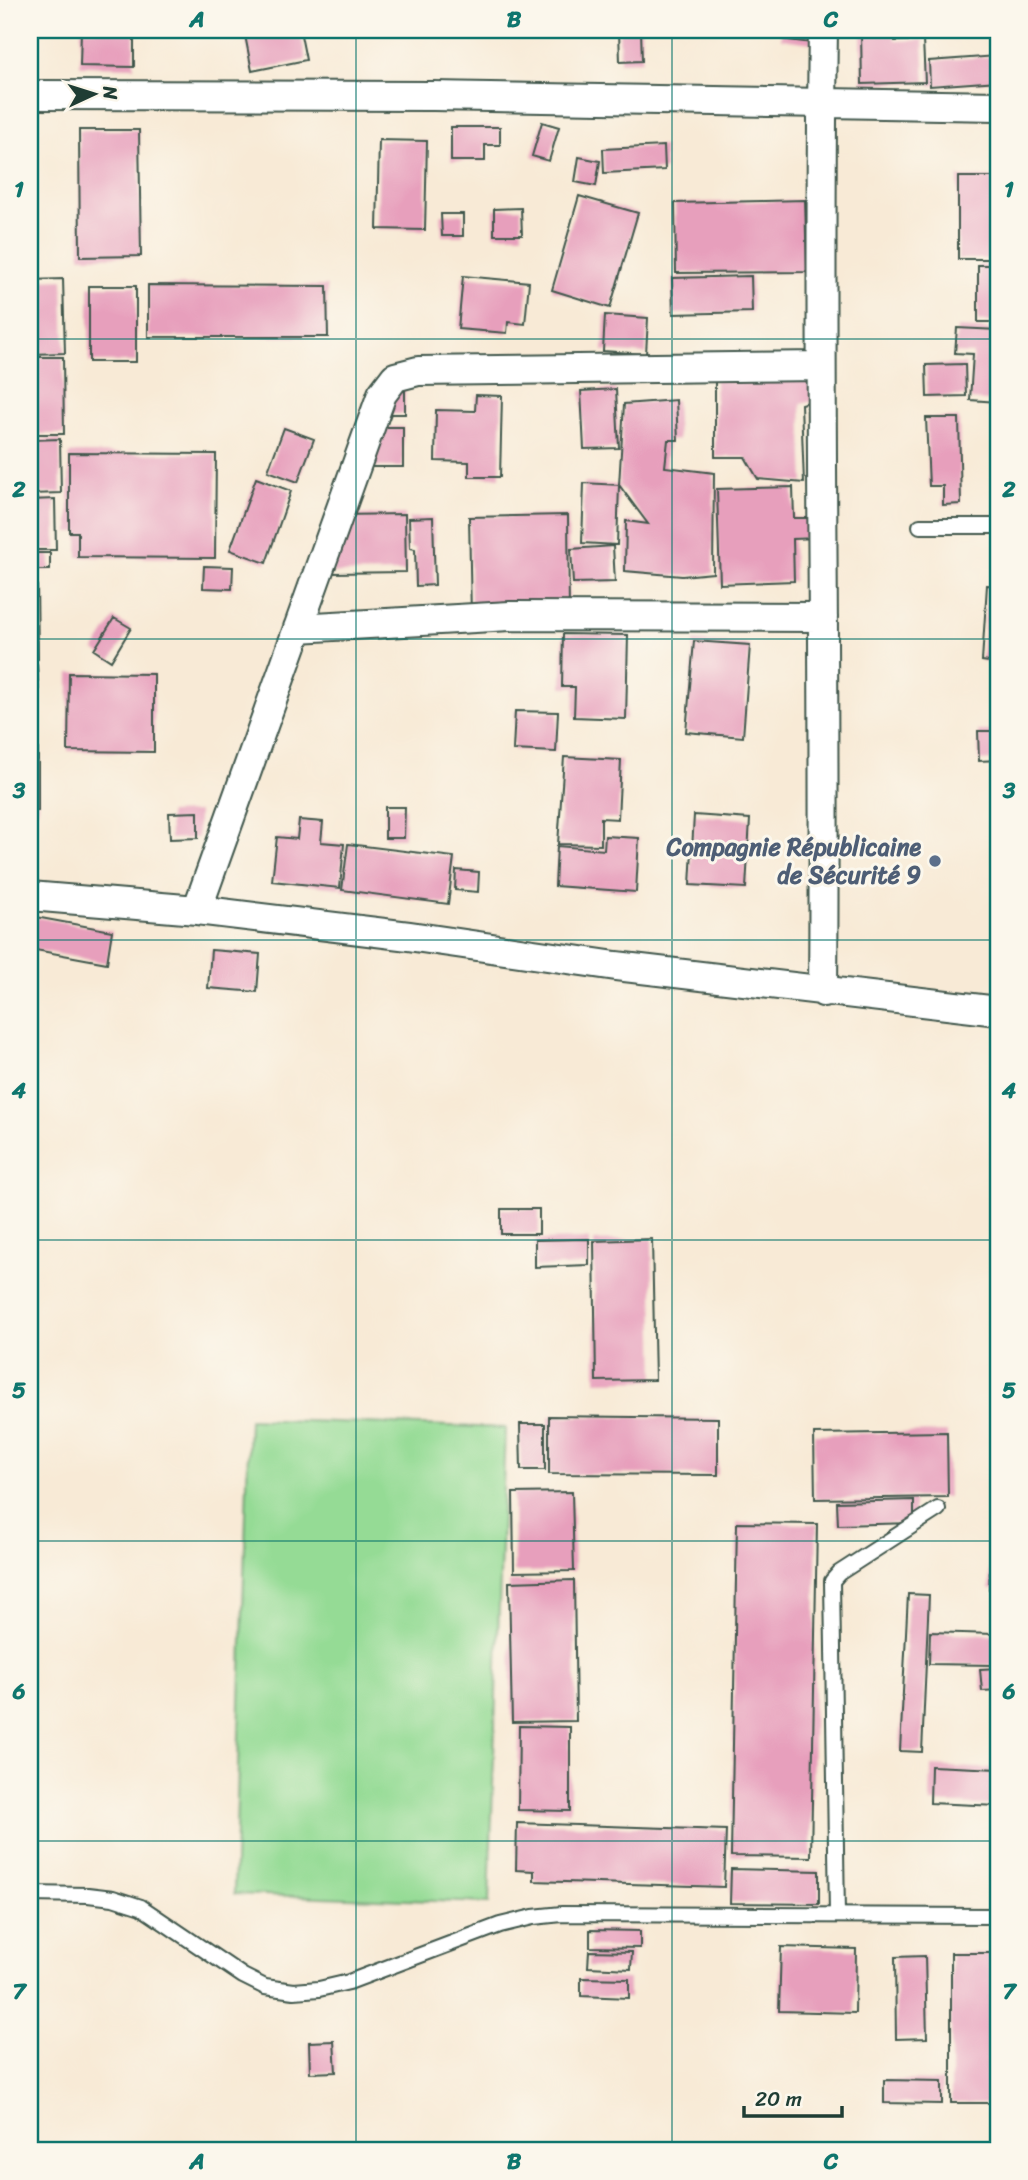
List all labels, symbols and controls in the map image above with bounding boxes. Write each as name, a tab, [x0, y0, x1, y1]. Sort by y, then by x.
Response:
text: A	[188, 0, 205, 40]
text: B	[507, 0, 522, 40]
text: C	[823, 0, 839, 40]
north arrow	[60, 60, 130, 130]
text: N	[93, 84, 127, 101]
text: 1	[14, 169, 24, 210]
text: 1	[1004, 169, 1014, 210]
text: 2	[11, 469, 26, 510]
text: 2	[1001, 469, 1016, 510]
text: 3	[12, 770, 26, 811]
text: 3	[1002, 770, 1016, 811]
place label: Compagnie Républicaine de Sécurité 9	[665, 826, 921, 896]
marker: Compagnie Républicaine de Sécurité 9	[927, 853, 943, 869]
text: 4	[11, 1070, 27, 1111]
text: 4	[1001, 1070, 1017, 1111]
text: 5	[12, 1370, 26, 1411]
text: 5	[1002, 1370, 1016, 1411]
text: 6	[11, 1671, 26, 1712]
text: 6	[1001, 1671, 1016, 1712]
text: 7	[12, 1971, 27, 2012]
text: 7	[1002, 1971, 1017, 2012]
scale bar	[744, 2075, 842, 2119]
text: 20 m	[755, 2080, 802, 2118]
text: A	[188, 2141, 205, 2180]
text: B	[507, 2141, 522, 2180]
text: C	[823, 2141, 839, 2180]

